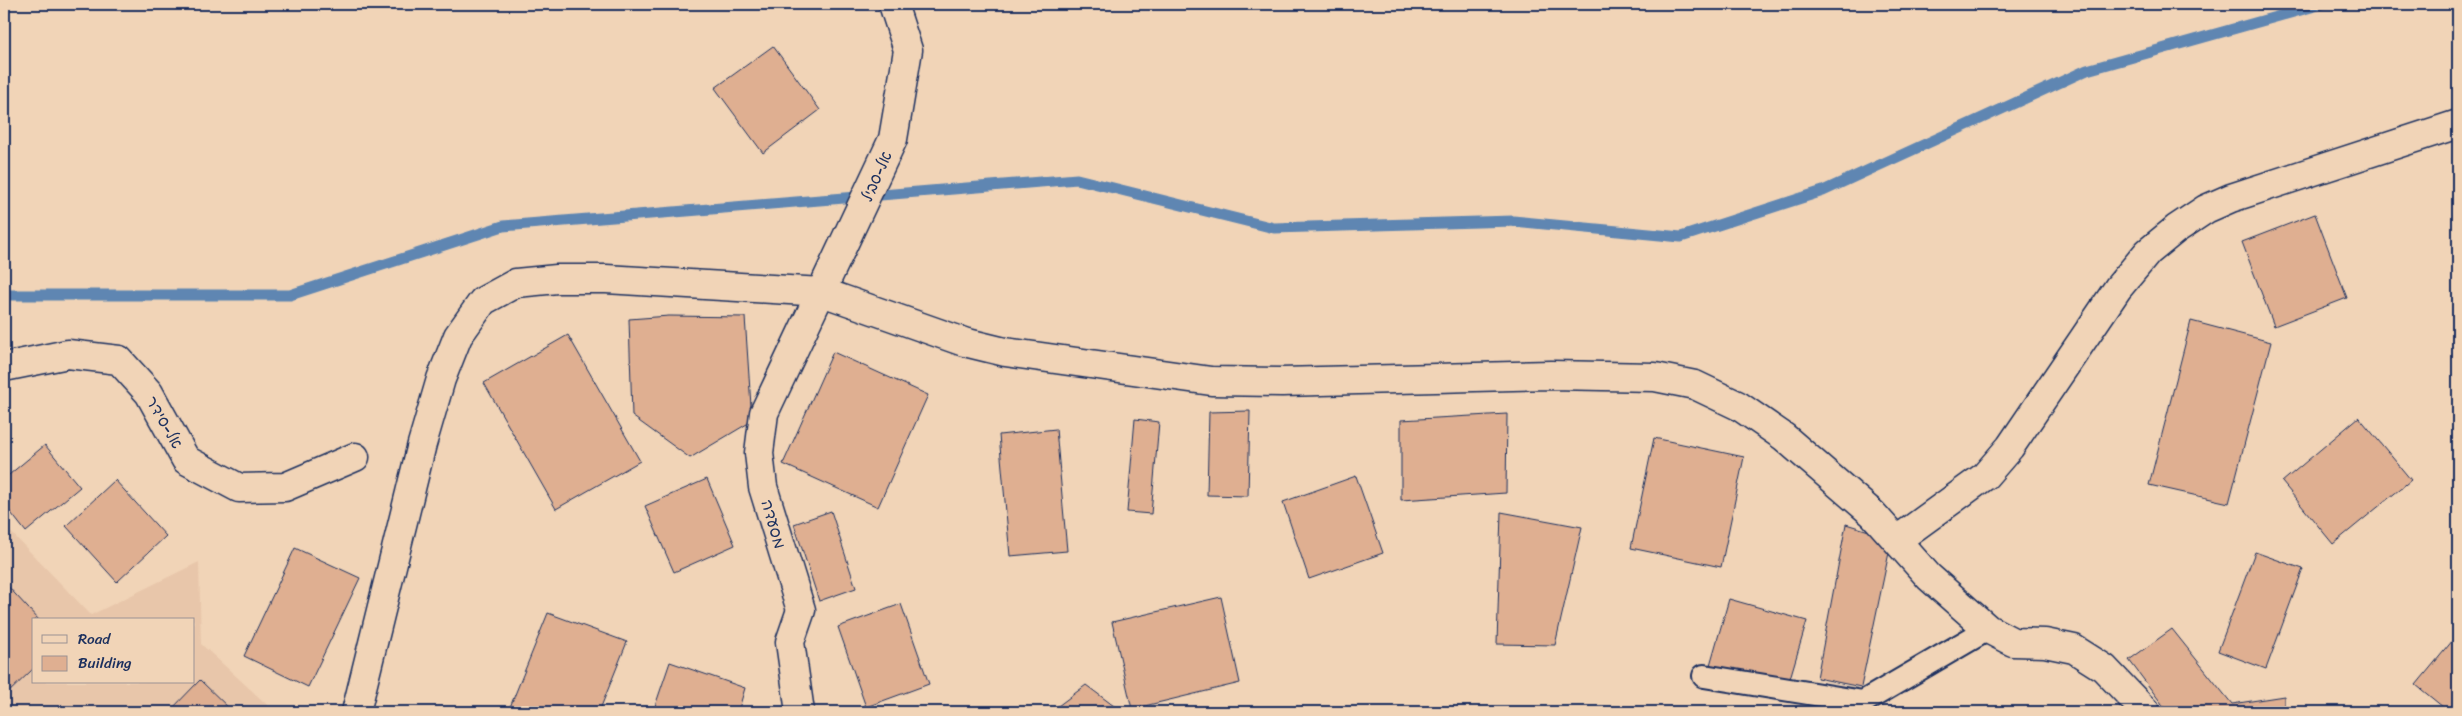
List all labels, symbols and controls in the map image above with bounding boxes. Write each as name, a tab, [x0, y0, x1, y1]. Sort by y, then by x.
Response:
street label: אל-סביל	[852, 146, 901, 206]
street label: אל-סידר	[138, 390, 191, 454]
street label: מסעדה	[753, 496, 794, 552]
legend	[32, 618, 195, 684]
text: Road	[78, 626, 111, 652]
text: Building	[78, 650, 132, 676]

